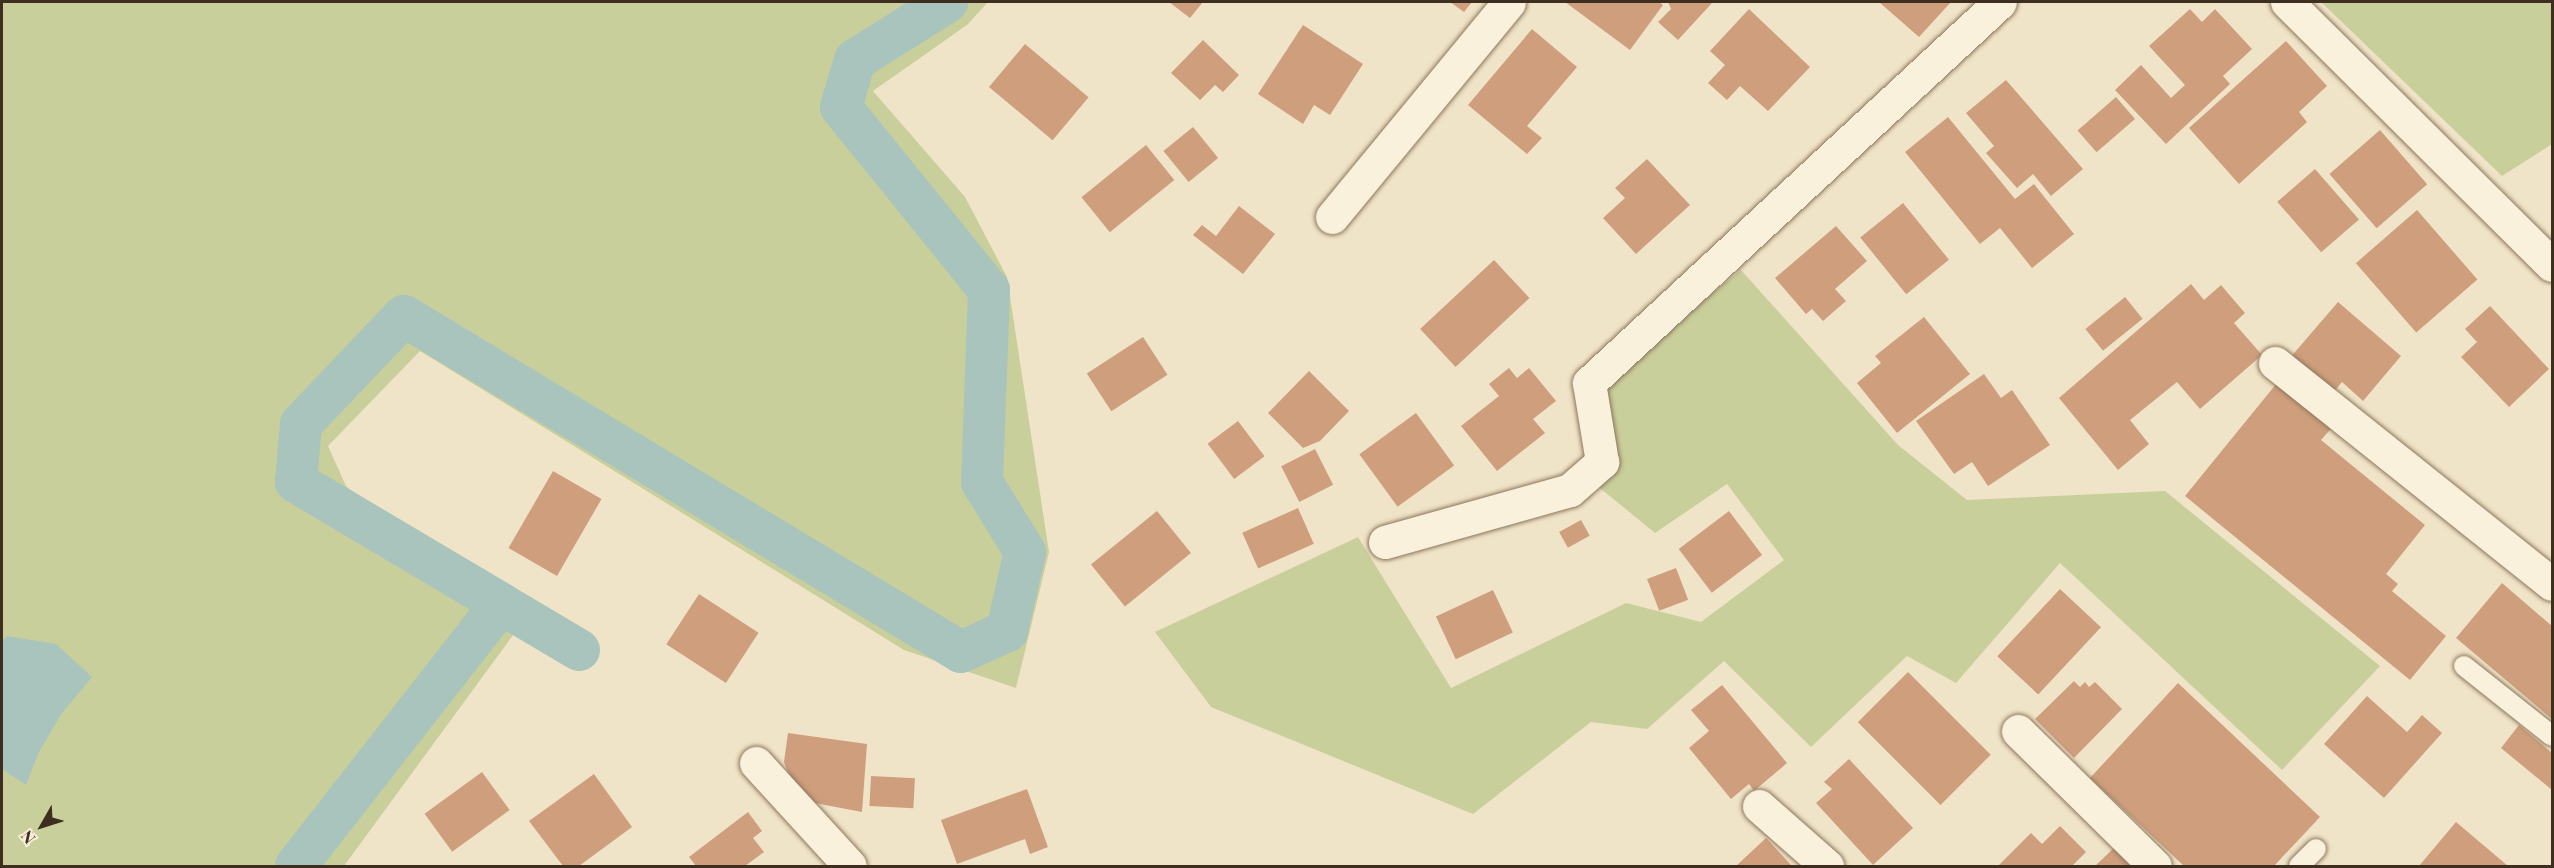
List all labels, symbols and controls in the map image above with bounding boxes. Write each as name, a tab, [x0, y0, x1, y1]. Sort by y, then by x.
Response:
north arrow	[12, 796, 72, 856]
text: N	[16, 827, 39, 849]

